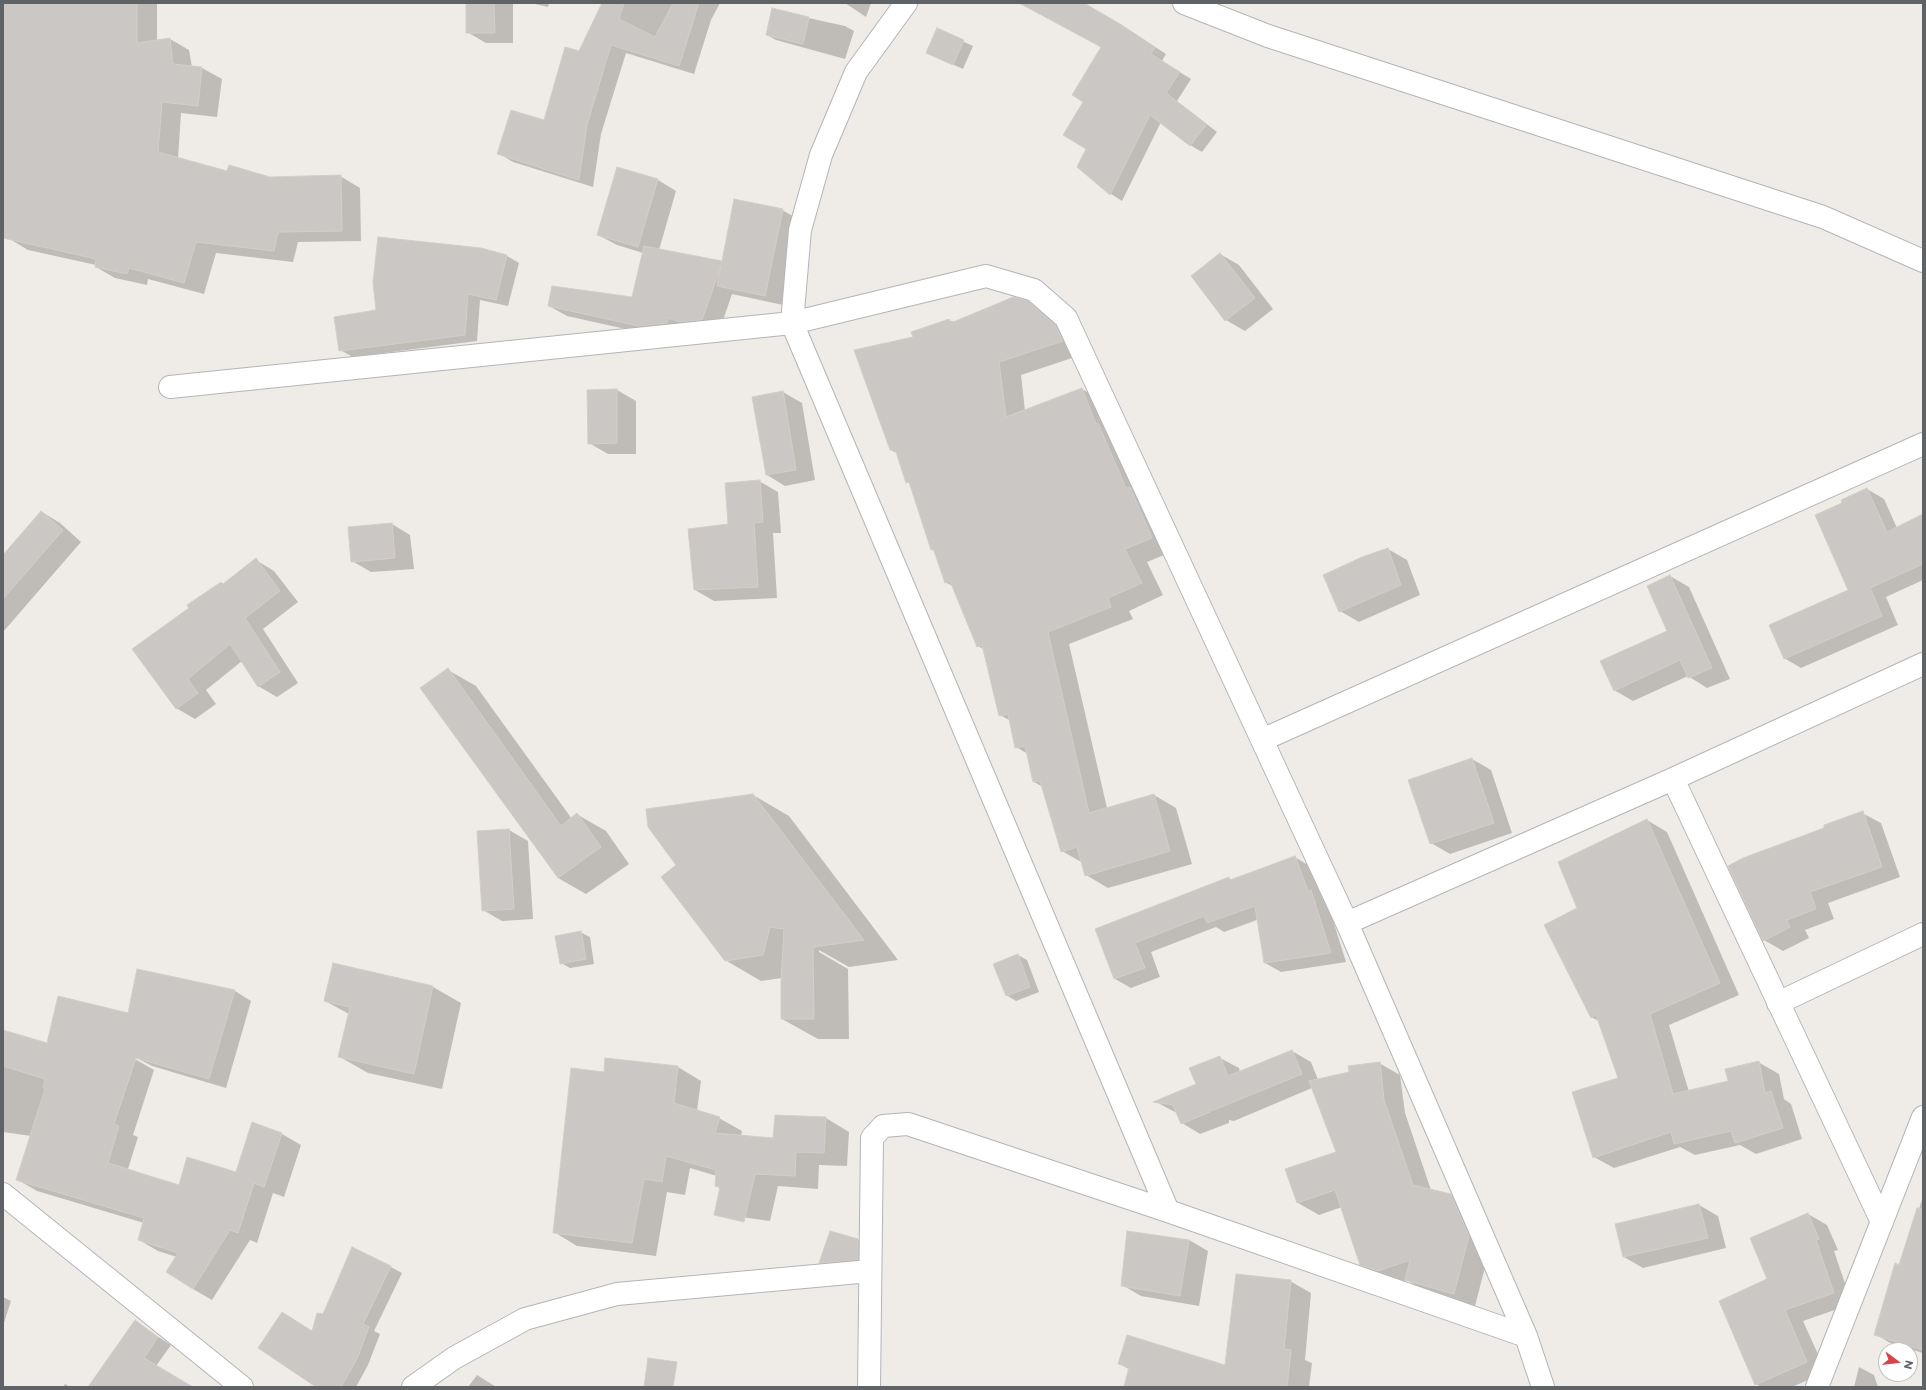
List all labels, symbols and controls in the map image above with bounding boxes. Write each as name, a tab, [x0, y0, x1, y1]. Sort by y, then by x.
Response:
north arrow	[1878, 1342, 1918, 1382]
text: N	[1901, 1359, 1917, 1371]

